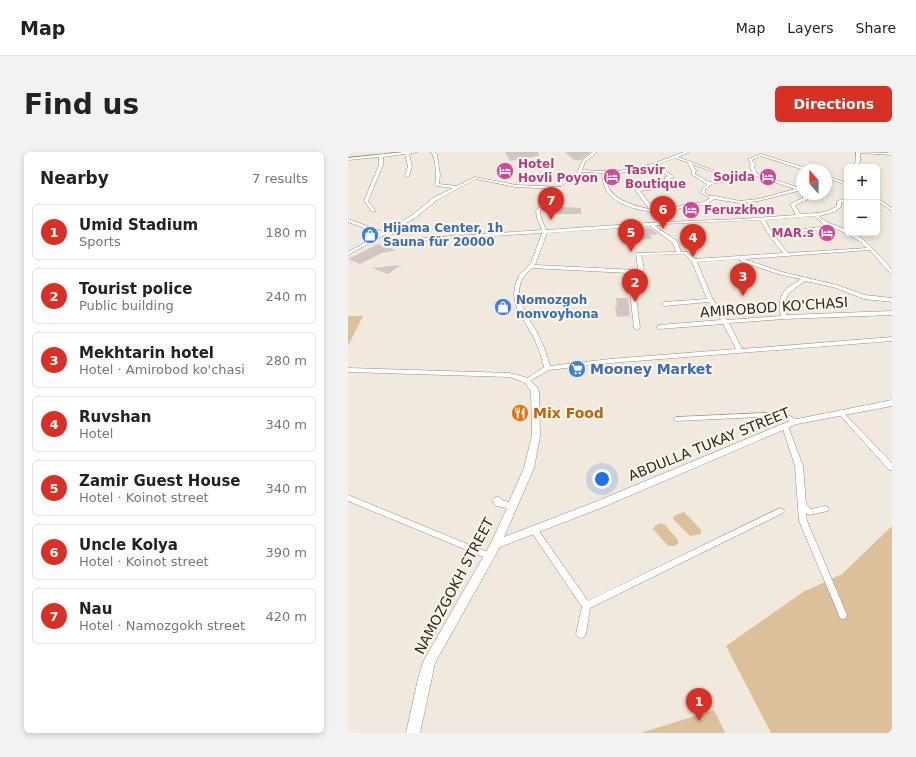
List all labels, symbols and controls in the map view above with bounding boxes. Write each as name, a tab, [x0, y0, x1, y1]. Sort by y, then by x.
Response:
text: Map	[20, 17, 65, 39]
text: Map	[736, 20, 765, 36]
text: Layers	[787, 20, 834, 36]
text: Share	[856, 20, 896, 36]
button: Directions	[775, 86, 892, 122]
text: Find us	[24, 88, 139, 121]
place label: Hotel Hovli Poyon	[518, 157, 598, 185]
hotel icon: Hotel Hovli Poyon	[495, 161, 515, 181]
place label: Tasvir Boutique	[625, 163, 686, 191]
north arrow	[796, 164, 832, 200]
map controls	[844, 164, 880, 236]
button: +	[844, 164, 880, 200]
hotel icon: Tasvir Boutique	[602, 167, 622, 187]
hotel icon: Sojida	[758, 167, 778, 187]
text: Nearby	[40, 168, 109, 188]
place label: Sojida	[713, 170, 755, 184]
text: 7 results	[252, 171, 308, 186]
pin: 7	[538, 187, 564, 220]
pin: 6	[650, 196, 676, 229]
hotel icon: Feruzkhon	[681, 200, 701, 220]
button: −	[844, 200, 880, 236]
place label: Feruzkhon	[704, 203, 775, 217]
text: Umid Stadium	[79, 216, 198, 234]
pin: 5	[618, 219, 644, 252]
place label: Hijama Center, 1h Sauna für 20000	[383, 221, 503, 249]
hotel icon: MAR.s	[817, 223, 837, 243]
pin: 4	[680, 224, 706, 257]
text: 1	[49, 225, 59, 240]
text: 180 m	[265, 225, 307, 240]
shop icon: Hijama Center, 1h Sauna für 20000	[360, 225, 380, 245]
place label: MAR.s	[772, 226, 814, 240]
text: Sports	[79, 234, 121, 249]
pin: 3	[730, 263, 756, 296]
pin: 2	[622, 269, 648, 302]
text: Tourist police	[79, 280, 192, 298]
text: 2	[49, 289, 59, 304]
text: 240 m	[265, 289, 307, 304]
place label: Nomozgoh nonvoyhona	[516, 293, 599, 321]
street label: AMIROBOD KO'CHASI	[699, 294, 849, 320]
shop icon: Nomozgoh nonvoyhona	[493, 297, 513, 317]
text: Public building	[79, 298, 174, 313]
text: Mekhtarin hotel	[79, 344, 214, 362]
text: 3	[49, 353, 59, 368]
text: 280 m	[265, 353, 307, 368]
supermarket icon: Mooney Market	[567, 359, 587, 379]
place label: Mooney Market	[590, 361, 712, 377]
text: Hotel · Amirobod ko'chasi	[79, 362, 245, 377]
restaurant icon: Mix Food	[510, 403, 530, 423]
street label: ABDULLA TUKAY STREET	[626, 404, 793, 484]
place label: Mix Food	[533, 405, 604, 421]
text: Ruvshan	[79, 408, 151, 426]
text: 4	[49, 417, 59, 432]
text: 340 m	[265, 417, 307, 432]
text: Hotel	[79, 426, 113, 441]
your location	[592, 469, 612, 489]
text: Zamir Guest House	[79, 472, 241, 490]
text: 5	[49, 481, 59, 496]
text: 340 m	[265, 481, 307, 496]
text: Hotel · Koinot street	[79, 490, 209, 505]
street label: NAMOZGOKH STREET	[411, 515, 497, 657]
text: Uncle Kolya	[79, 536, 178, 554]
text: 6	[49, 545, 59, 560]
text: 390 m	[265, 545, 307, 560]
text: Hotel · Koinot street	[79, 554, 209, 569]
text: Nau	[79, 600, 112, 618]
text: 7	[49, 609, 59, 624]
text: 420 m	[265, 609, 307, 624]
text: Hotel · Namozgokh street	[79, 618, 245, 633]
pin: 1	[686, 688, 712, 721]

